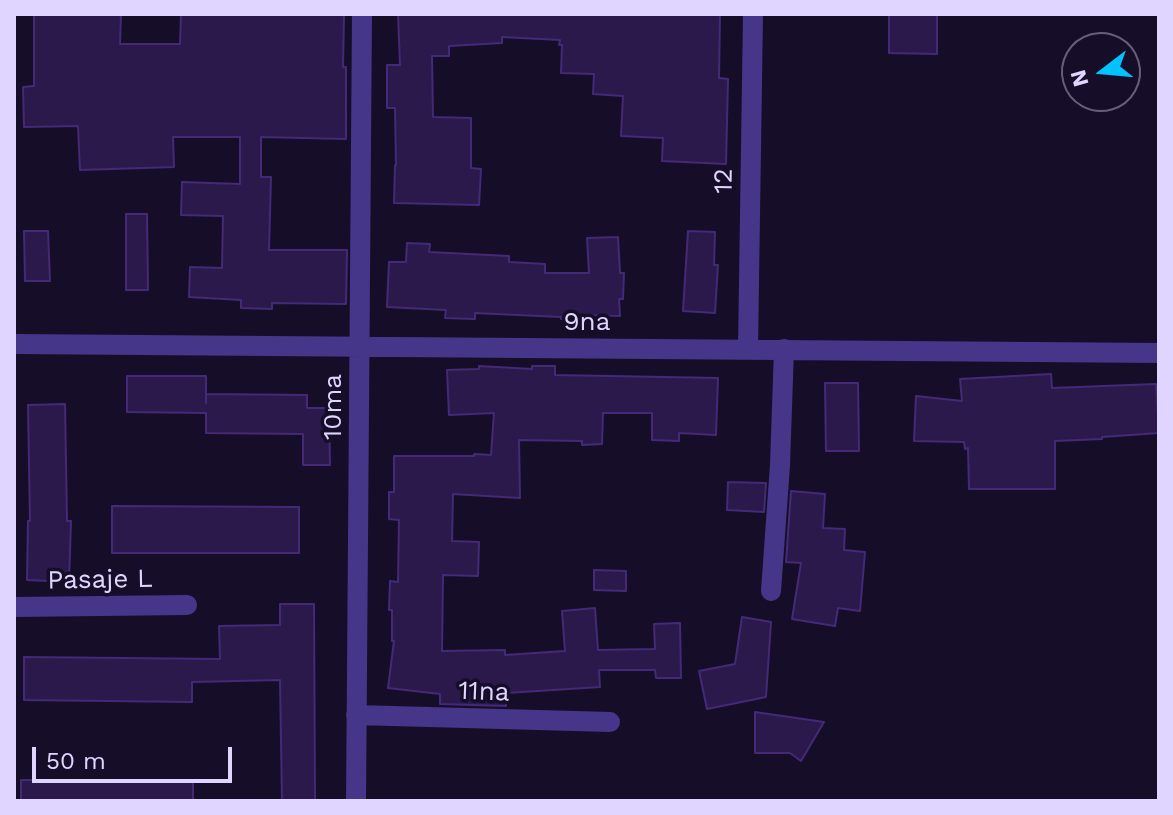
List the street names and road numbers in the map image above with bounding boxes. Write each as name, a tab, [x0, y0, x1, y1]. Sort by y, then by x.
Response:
street label: 12	[708, 168, 740, 194]
street label: 9na	[564, 306, 610, 338]
street label: 10ma	[317, 374, 349, 440]
street label: Pasaje L	[47, 563, 153, 597]
street label: 11na	[458, 676, 510, 708]

